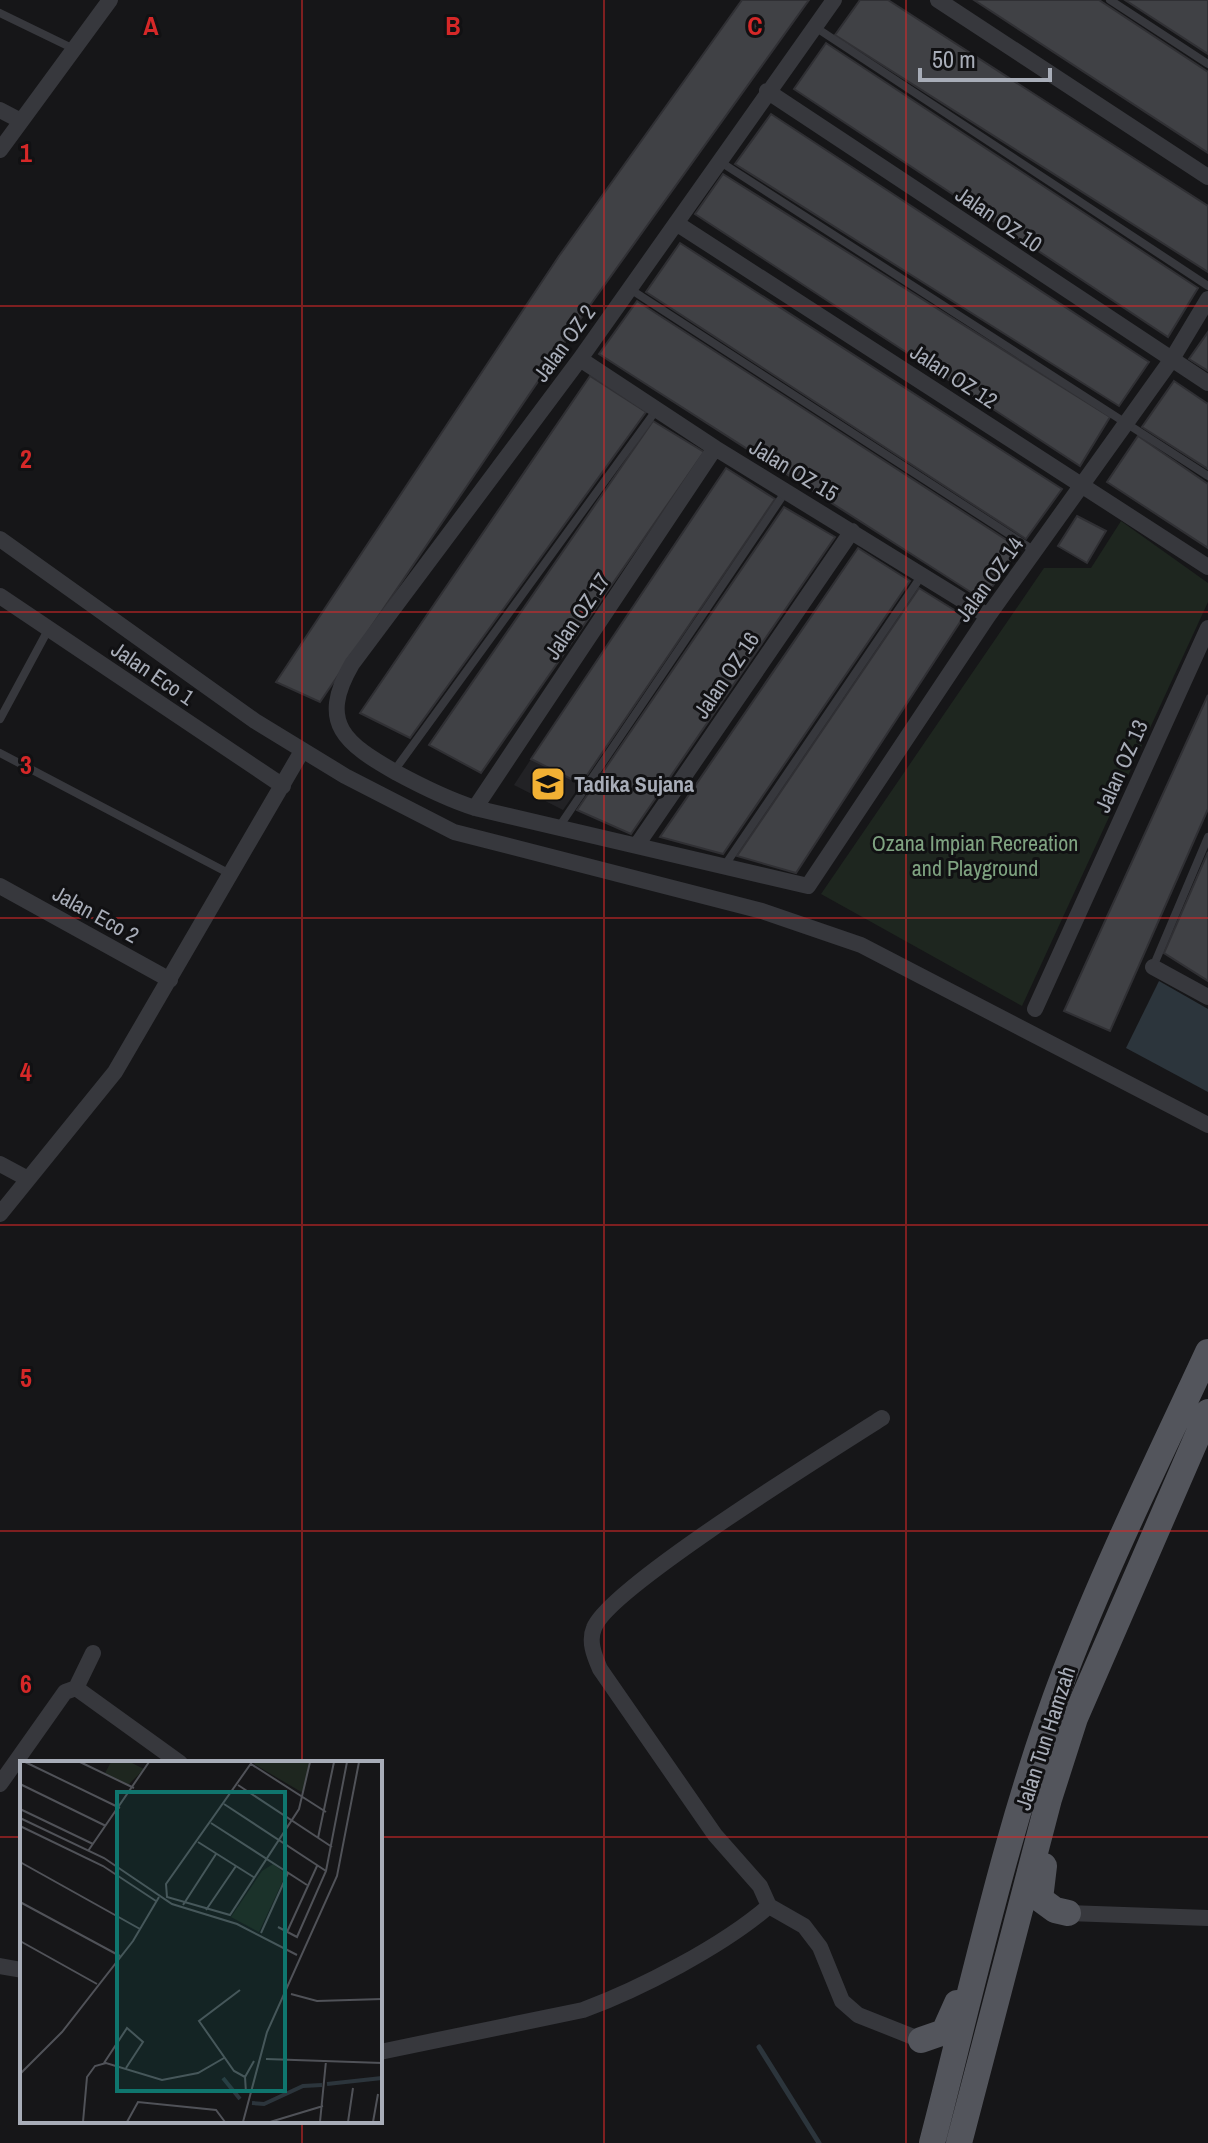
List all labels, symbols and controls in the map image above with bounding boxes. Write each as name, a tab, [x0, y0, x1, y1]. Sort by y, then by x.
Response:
text: A	[143, 8, 159, 43]
text: B	[445, 8, 461, 43]
text: C	[747, 8, 763, 43]
scale bar	[920, 32, 1050, 82]
text: 50 m	[932, 43, 976, 75]
text: 1	[20, 135, 32, 170]
street label: Jalan OZ 10	[950, 179, 1048, 259]
street label: Jalan OZ 2	[526, 298, 602, 388]
street label: Jalan OZ 12	[905, 337, 1003, 415]
street label: Jalan OZ 15	[744, 432, 844, 508]
text: 2	[20, 441, 32, 476]
street label: Jalan OZ 14	[948, 530, 1030, 628]
street label: Jalan OZ 17	[537, 567, 617, 665]
street label: Jalan OZ 16	[686, 626, 766, 724]
street label: Jalan Eco 1	[106, 634, 200, 712]
street label: Jalan OZ 13	[1087, 715, 1155, 817]
text: 3	[20, 747, 32, 782]
school or university icon: Tadika Sujana	[529, 765, 567, 803]
place label: Tadika Sujana	[574, 769, 694, 799]
park label: Ozana Impian Recreation and Playground	[872, 828, 1078, 883]
street label: Jalan Eco 2	[47, 878, 145, 950]
text: 4	[20, 1054, 32, 1089]
text: 5	[20, 1360, 32, 1395]
street label: Jalan Tun Hamzah	[1008, 1662, 1082, 1814]
text: 6	[20, 1666, 32, 1701]
inset map	[20, 1761, 382, 2123]

